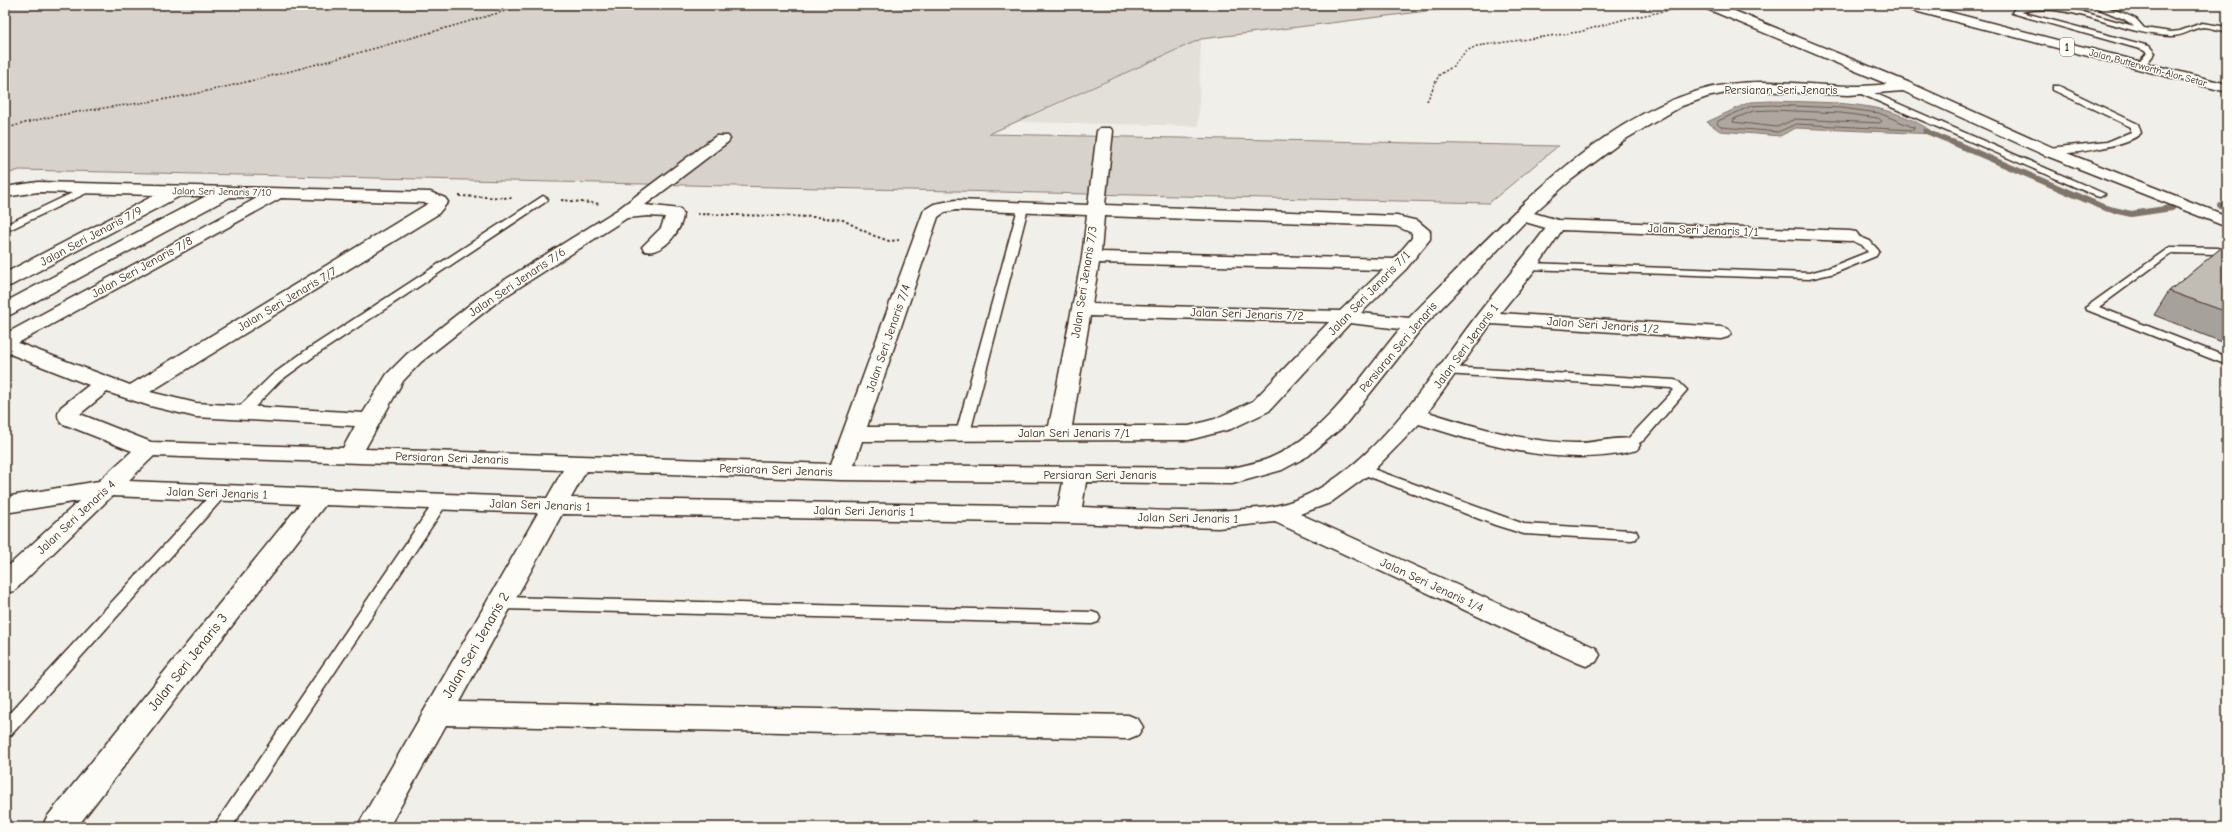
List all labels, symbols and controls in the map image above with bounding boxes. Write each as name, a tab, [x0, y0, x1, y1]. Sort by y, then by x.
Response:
road number: 1	[2060, 38, 2074, 56]
street label: Jalan Butterworth-Alor Setar	[2088, 46, 2208, 90]
street label: Persiaran Seri Jenaris	[1724, 83, 1838, 97]
street label: Jalan Seri Jenaris 7/10	[172, 185, 272, 199]
street label: Jalan Seri Jenaris 7/9	[38, 203, 144, 269]
street label: Jalan Seri Jenaris 1/1	[1647, 221, 1759, 239]
street label: Jalan Seri Jenaris 7/3	[1068, 225, 1100, 339]
street label: Jalan Seri Jenaris 7/8	[89, 233, 195, 301]
street label: Jalan Seri Jenaris 7/6	[466, 244, 568, 320]
street label: Jalan Seri Jenaris 7/1	[1325, 248, 1413, 338]
street label: Jalan Seri Jenaris 7/7	[235, 264, 339, 334]
street label: Jalan Seri Jenaris 7/4	[863, 282, 913, 394]
street label: Persiaran Seri Jenaris	[1356, 299, 1440, 395]
street label: Jalan Seri Jenaris 1	[1431, 301, 1501, 391]
street label: Jalan Seri Jenaris 7/2	[1190, 305, 1304, 323]
street label: Jalan Seri Jenaris 1/2	[1546, 314, 1660, 336]
street label: Jalan Seri Jenaris 7/1	[1018, 426, 1130, 440]
street label: Persiaran Seri Jenaris	[395, 449, 509, 467]
street label: Persiaran Seri Jenaris	[719, 461, 833, 479]
street label: Persiaran Seri Jenaris	[1043, 468, 1157, 482]
street label: Jalan Seri Jenaris 4	[34, 477, 118, 557]
street label: Jalan Seri Jenaris 1	[166, 484, 268, 502]
street label: Jalan Seri Jenaris 1	[489, 496, 591, 514]
street label: Jalan Seri Jenaris 1	[813, 503, 915, 519]
street label: Jalan Seri Jenaris 1	[1137, 510, 1239, 526]
street label: Jalan Seri Jenaris 1/4	[1378, 555, 1486, 615]
street label: Jalan Seri Jenaris 2	[439, 589, 513, 701]
street label: Jalan Seri Jenaris 3	[145, 610, 231, 714]

